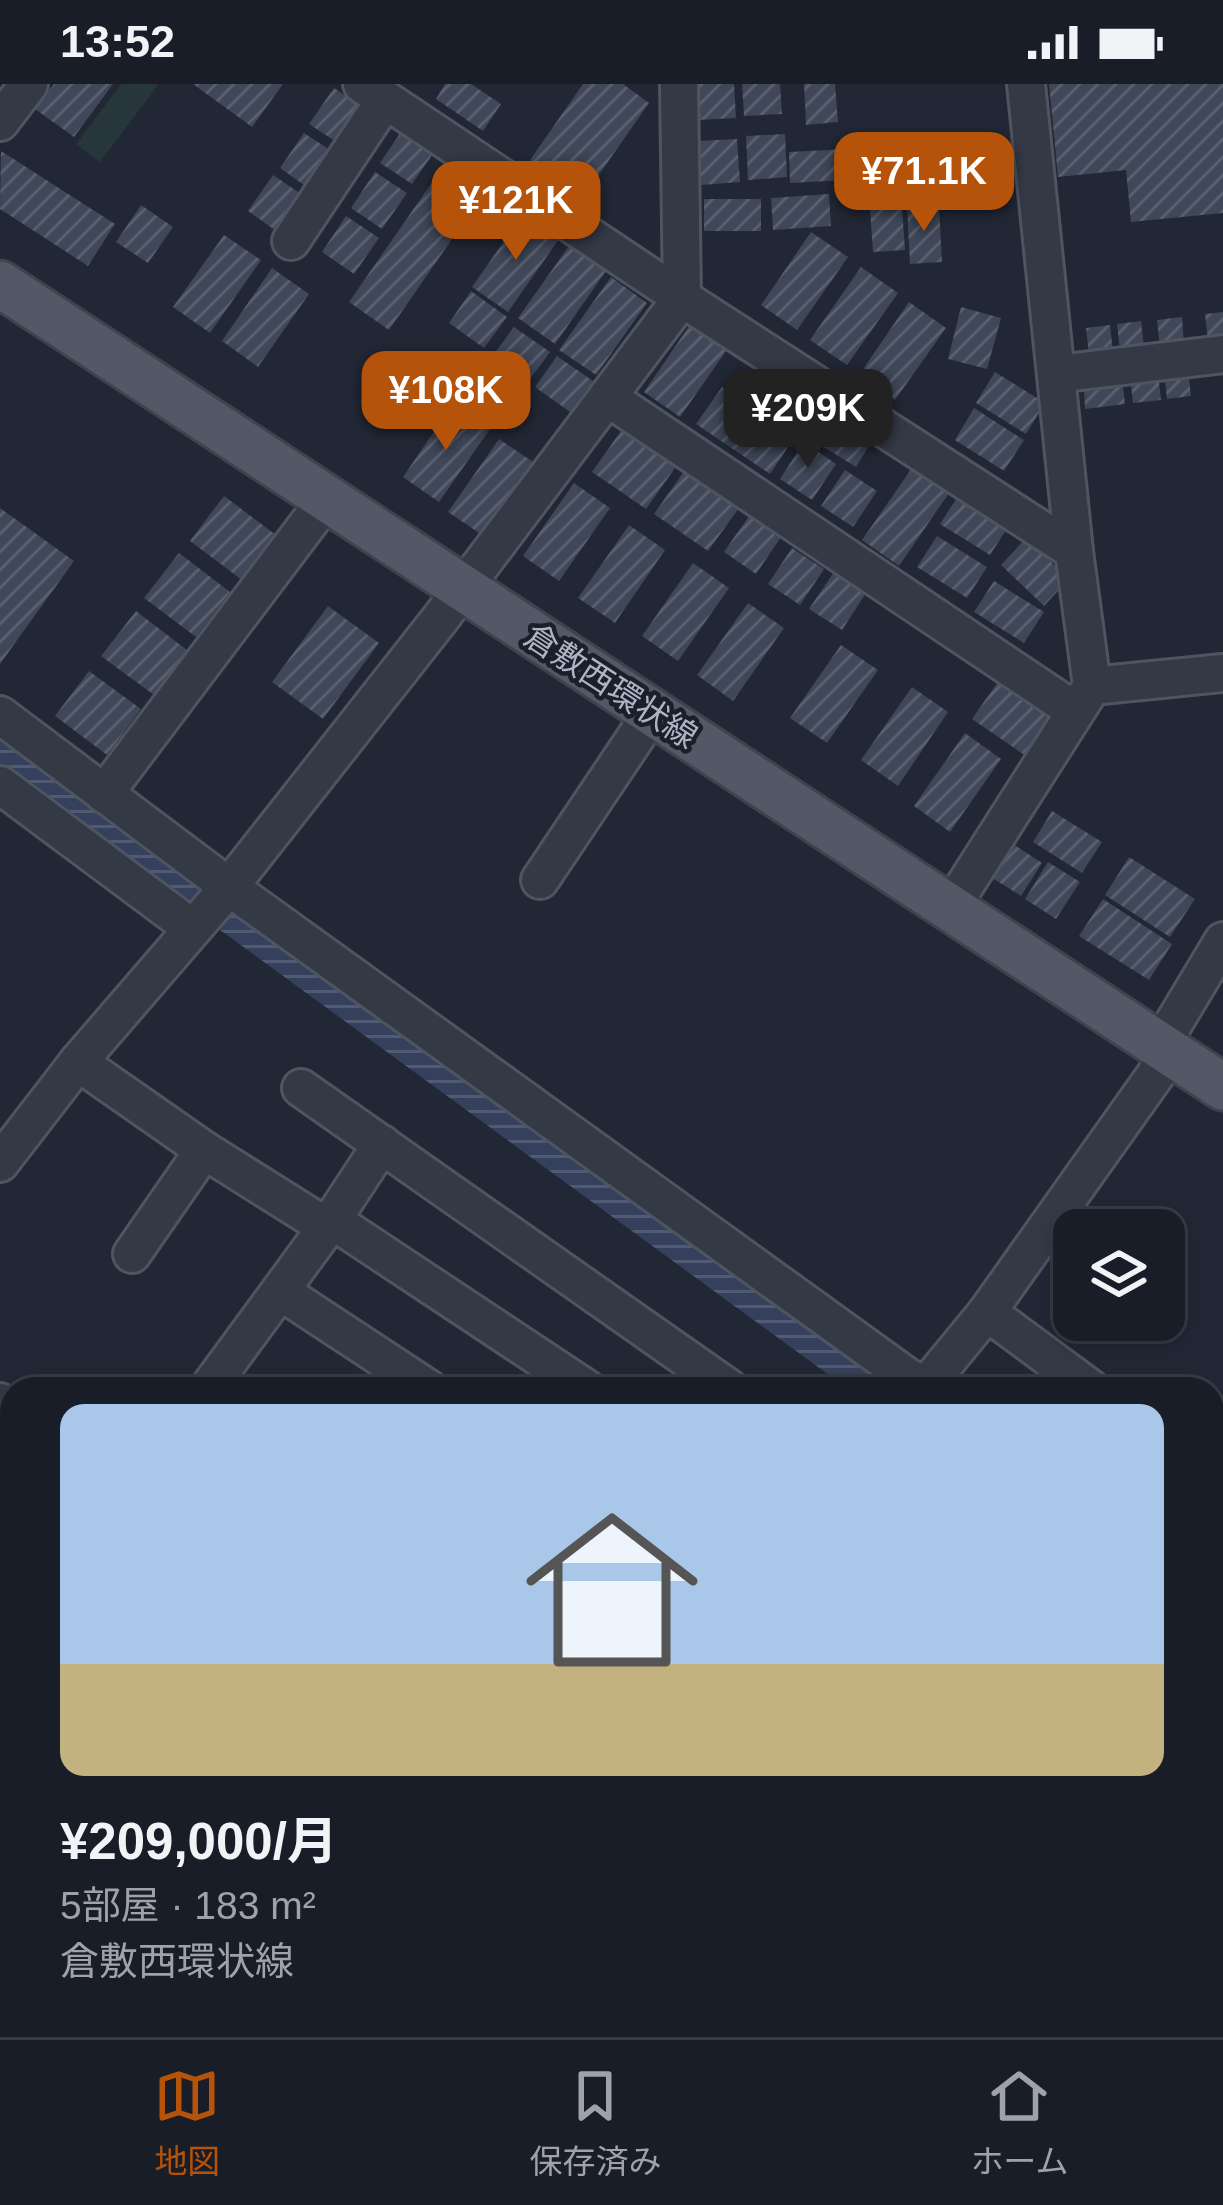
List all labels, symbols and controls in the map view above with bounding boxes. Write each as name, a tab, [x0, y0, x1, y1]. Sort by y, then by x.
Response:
text: 13:52	[60, 16, 175, 67]
pin: ¥71.1K	[826, 132, 1022, 234]
text: ¥71.1K	[861, 149, 987, 192]
pin: ¥121K	[432, 161, 600, 263]
text: ¥121K	[459, 178, 573, 221]
pin: ¥108K	[362, 351, 530, 453]
text: ¥108K	[389, 368, 503, 411]
pin: ¥209K	[724, 369, 892, 471]
text: ¥209K	[751, 386, 865, 429]
street label: 倉敷西環状線	[518, 617, 704, 755]
map controls	[1053, 1209, 1185, 1341]
button: layers	[1053, 1209, 1185, 1341]
icon: home	[504, 1482, 720, 1698]
text: ¥209,000/月	[60, 1813, 338, 1870]
text: 5部屋 · 183 m²	[60, 1884, 316, 1927]
text: 倉敷西環状線	[60, 1940, 294, 1983]
tab: 地図	[154, 2063, 220, 2183]
tab: 保存済み	[529, 2063, 661, 2183]
tab: ホーム	[970, 2063, 1068, 2183]

